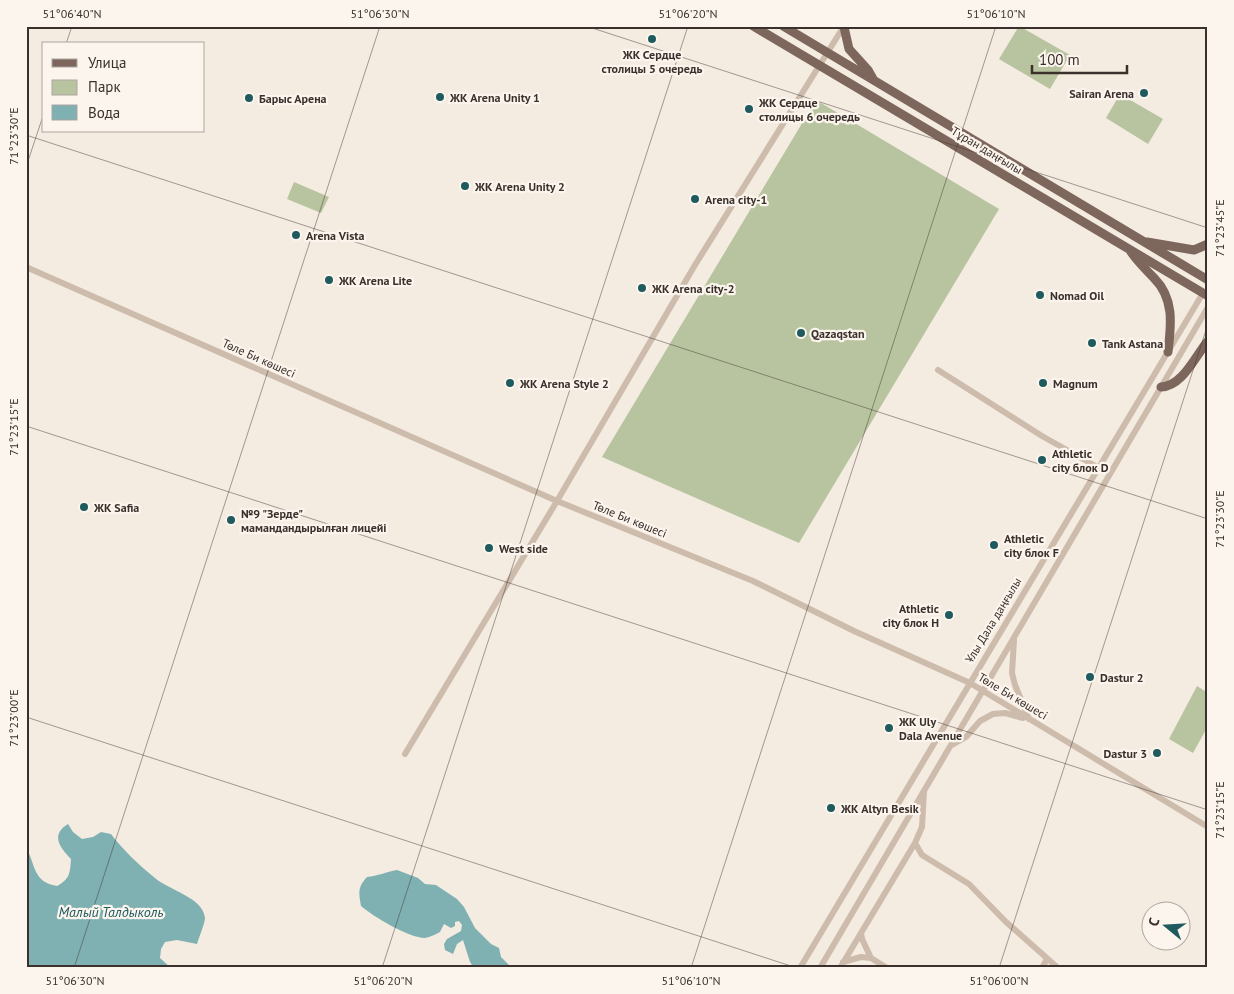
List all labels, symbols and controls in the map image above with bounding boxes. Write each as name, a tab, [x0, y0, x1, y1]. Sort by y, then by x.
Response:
text: 51°06'40"N	[42, 6, 102, 21]
text: 51°06'30"N	[350, 6, 410, 21]
text: 51°06'20"N	[658, 6, 718, 21]
text: 51°06'10"N	[966, 6, 1026, 21]
marker: ЖК Сердце столицы 5 очередь	[646, 33, 658, 45]
legend	[42, 42, 205, 132]
scale bar	[1032, 42, 1126, 74]
place label: ЖК Сердце столицы 5 очередь	[602, 47, 703, 76]
text: 100 m	[1039, 50, 1080, 69]
text: Улица	[88, 53, 126, 72]
text: Парк	[88, 77, 121, 96]
place label: Sairan Arena	[1069, 86, 1134, 101]
marker: Sairan Arena	[1138, 87, 1150, 99]
place label: ЖК Arena Unity 1	[449, 90, 540, 105]
place label: Барыс Арена	[259, 91, 327, 106]
marker: ЖК Arena Unity 1	[434, 91, 446, 103]
marker: Барыс Арена	[243, 92, 255, 104]
place label: ЖК Сердце столицы 6 очередь	[758, 95, 860, 124]
text: Вода	[88, 103, 120, 122]
marker: ЖК Сердце столицы 6 очередь	[743, 103, 755, 115]
text: 71°23'30"E	[6, 107, 21, 165]
street label: Тұран даңғылы	[949, 123, 1025, 177]
place label: ЖК Arena Unity 2	[474, 179, 565, 194]
marker: ЖК Arena Unity 2	[459, 180, 471, 192]
place label: Arena city-1	[705, 192, 767, 207]
marker: Arena city-1	[689, 193, 701, 205]
text: 71°23'45"E	[1212, 199, 1227, 257]
place label: Arena Vista	[306, 228, 364, 243]
marker: Arena Vista	[290, 229, 302, 241]
place label: ЖК Arena Lite	[338, 273, 412, 288]
marker: ЖК Arena Lite	[323, 274, 335, 286]
place label: ЖК Arena city-2	[651, 281, 735, 296]
marker: ЖК Arena city-2	[636, 282, 648, 294]
place label: Nomad Oil	[1050, 288, 1105, 303]
marker: Nomad Oil	[1034, 289, 1046, 301]
place label: Qazaqstan	[811, 326, 865, 341]
marker: Qazaqstan	[795, 327, 807, 339]
street label: Төле Би көшесі	[220, 335, 298, 381]
place label: Tank Astana	[1102, 336, 1163, 351]
marker: Tank Astana	[1086, 337, 1098, 349]
place label: ЖК Arena Style 2	[519, 376, 609, 391]
place label: Magnum	[1053, 376, 1098, 391]
marker: ЖК Arena Style 2	[504, 377, 516, 389]
marker: Magnum	[1037, 377, 1049, 389]
text: 71°23'15"E	[6, 398, 21, 456]
place label: Athletic city блок D	[1052, 446, 1109, 475]
marker: Athletic city блок D	[1036, 454, 1048, 466]
text: 71°23'30"E	[1212, 490, 1227, 548]
street label: Төле Би көшесі	[591, 497, 669, 541]
place label: ЖК Safia	[93, 500, 139, 515]
marker: ЖК Safia	[78, 501, 90, 513]
place label: №9 "Зерде" мамандандырылған лицейі	[241, 506, 387, 535]
marker: №9 "Зерде" мамандандырылған лицейі	[225, 514, 237, 526]
place label: Athletic city блок F	[1004, 531, 1059, 560]
marker: Athletic city блок F	[988, 539, 1000, 551]
place label: West side	[499, 541, 548, 556]
marker: West side	[483, 542, 495, 554]
street label: Ұлы Дала даңғылы	[962, 575, 1024, 665]
place label: Athletic city блок H	[883, 601, 939, 630]
marker: Athletic city блок H	[943, 609, 955, 621]
street label: Төле Би көшесі	[975, 669, 1051, 723]
place label: Dastur 2	[1100, 670, 1143, 685]
marker: Dastur 2	[1084, 671, 1096, 683]
text: 71°23'00"E	[6, 689, 21, 747]
place label: ЖК Uly Dala Avenue	[898, 714, 962, 743]
marker: ЖК Uly Dala Avenue	[883, 722, 895, 734]
place label: Dastur 3	[1104, 746, 1147, 761]
marker: Dastur 3	[1151, 747, 1163, 759]
text: 71°23'15"E	[1212, 781, 1227, 839]
place label: ЖК Altyn Besik	[840, 801, 919, 816]
marker: ЖК Altyn Besik	[825, 802, 837, 814]
north arrow	[1142, 902, 1192, 952]
water label: Малый Талдыколь	[58, 903, 164, 921]
text: С	[1144, 915, 1163, 928]
text: 51°06'30"N	[45, 973, 105, 988]
text: 51°06'20"N	[353, 973, 413, 988]
text: 51°06'10"N	[661, 973, 721, 988]
text: 51°06'00"N	[969, 973, 1029, 988]

